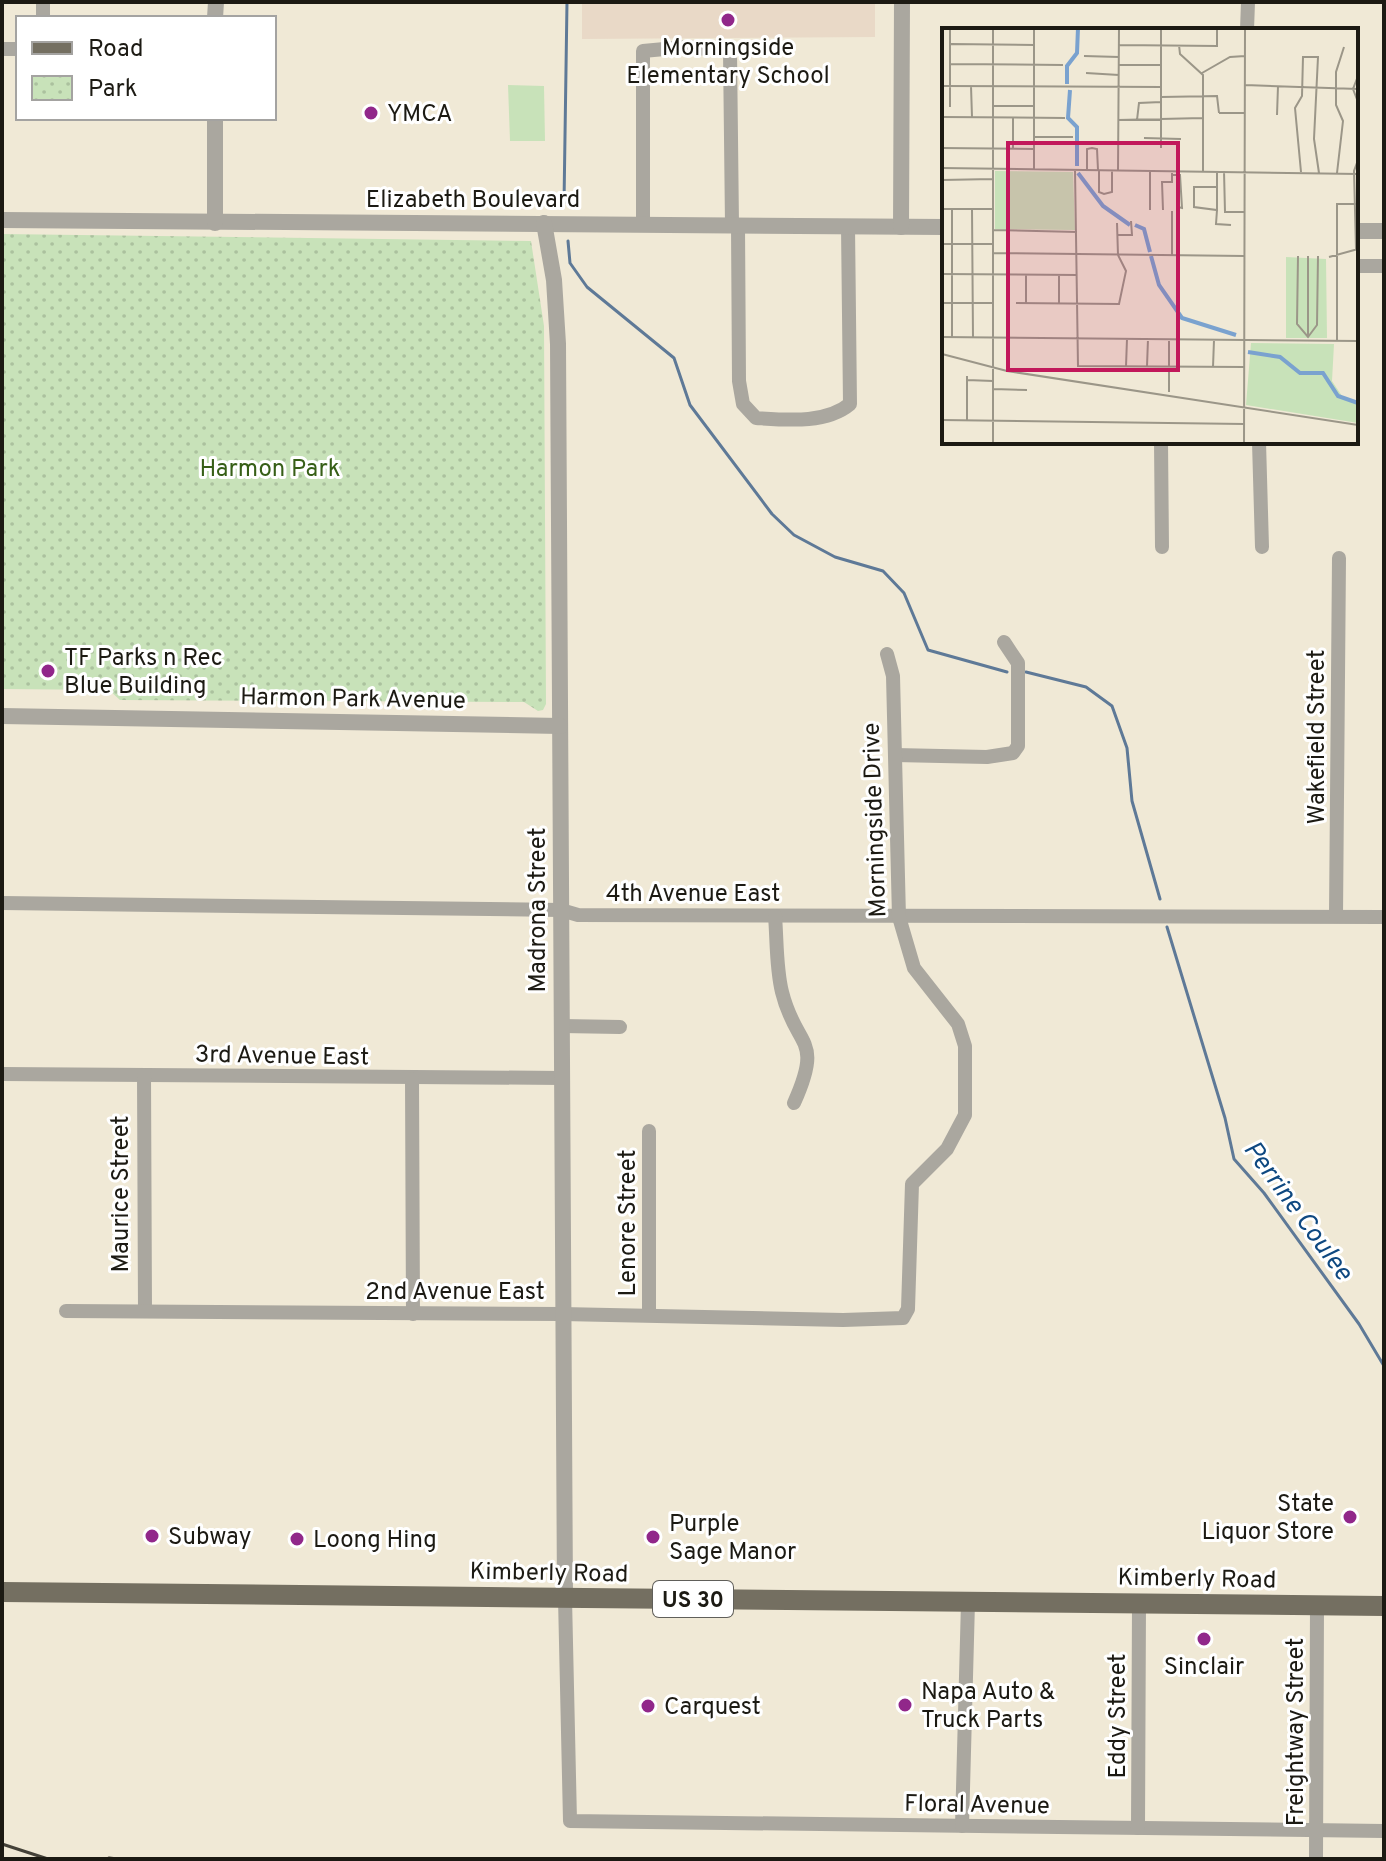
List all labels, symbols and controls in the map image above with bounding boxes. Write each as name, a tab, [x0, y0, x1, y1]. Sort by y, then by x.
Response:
marker: Morningside Elementary School	[719, 11, 737, 29]
legend	[16, 16, 276, 120]
inset map	[942, 28, 1358, 444]
place label: Morningside Elementary School	[626, 34, 830, 92]
text: Road	[88, 35, 144, 65]
text: Park	[88, 75, 138, 105]
place label: YMCA	[387, 100, 453, 130]
marker: YMCA	[362, 104, 380, 122]
street label: Elizabeth Boulevard	[366, 186, 580, 216]
park label: Harmon Park	[200, 455, 340, 485]
place label: TF Parks n Rec Blue Building	[64, 644, 223, 702]
street label: Wakefield Street	[1303, 649, 1333, 825]
marker: TF Parks n Rec Blue Building	[39, 662, 57, 680]
street label: Harmon Park Avenue	[240, 683, 466, 717]
street label: Morningside Drive	[858, 722, 894, 918]
street label: Madrona Street	[524, 827, 554, 993]
street label: 4th Avenue East	[606, 880, 780, 910]
street label: 3rd Avenue East	[195, 1040, 369, 1074]
street label: Maurice Street	[107, 1115, 137, 1273]
water label: Perrine Coulee	[1235, 1135, 1359, 1289]
street label: Lenore Street	[614, 1149, 644, 1297]
street label: 2nd Avenue East	[365, 1278, 545, 1308]
place label: State Liquor Store	[1201, 1490, 1334, 1548]
marker: State Liquor Store	[1341, 1508, 1359, 1526]
place label: Purple Sage Manor	[669, 1510, 796, 1568]
place label: Subway	[168, 1523, 251, 1553]
place label: Loong Hing	[313, 1526, 437, 1556]
marker: Subway	[143, 1527, 161, 1545]
marker: Purple Sage Manor	[644, 1528, 662, 1546]
marker: Loong Hing	[288, 1530, 306, 1548]
street label: Kimberly Road	[469, 1558, 629, 1590]
street label: Kimberly Road	[1117, 1564, 1277, 1596]
road number: US 30	[653, 1581, 733, 1617]
marker: Sinclair	[1195, 1630, 1213, 1648]
street label: Freightway Street	[1282, 1638, 1312, 1826]
place label: Sinclair	[1164, 1653, 1244, 1683]
street label: Eddy Street	[1104, 1654, 1134, 1778]
place label: Napa Auto & Truck Parts	[921, 1678, 1055, 1736]
place label: Carquest	[664, 1693, 761, 1723]
marker: Napa Auto & Truck Parts	[896, 1696, 914, 1714]
marker: Carquest	[639, 1697, 657, 1715]
street label: Floral Avenue	[904, 1790, 1050, 1822]

